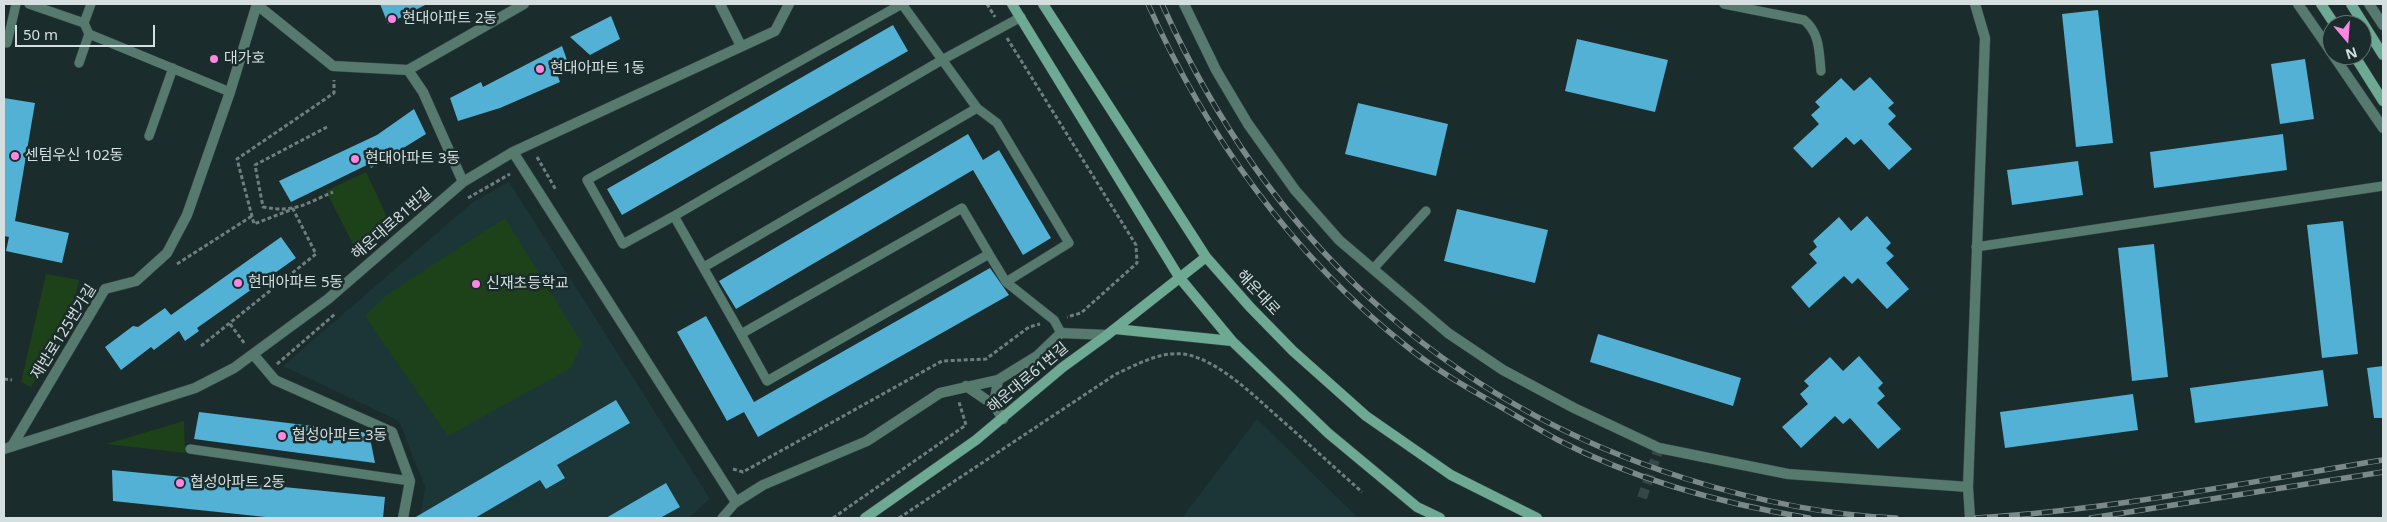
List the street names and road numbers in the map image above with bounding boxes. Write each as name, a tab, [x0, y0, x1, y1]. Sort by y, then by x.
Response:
street label: 해운대로81번길	[348, 184, 436, 264]
street label: 해운대로	[1233, 267, 1283, 319]
street label: 재반로125번가길	[28, 281, 100, 383]
street label: 해운대로61번길	[984, 339, 1072, 417]

